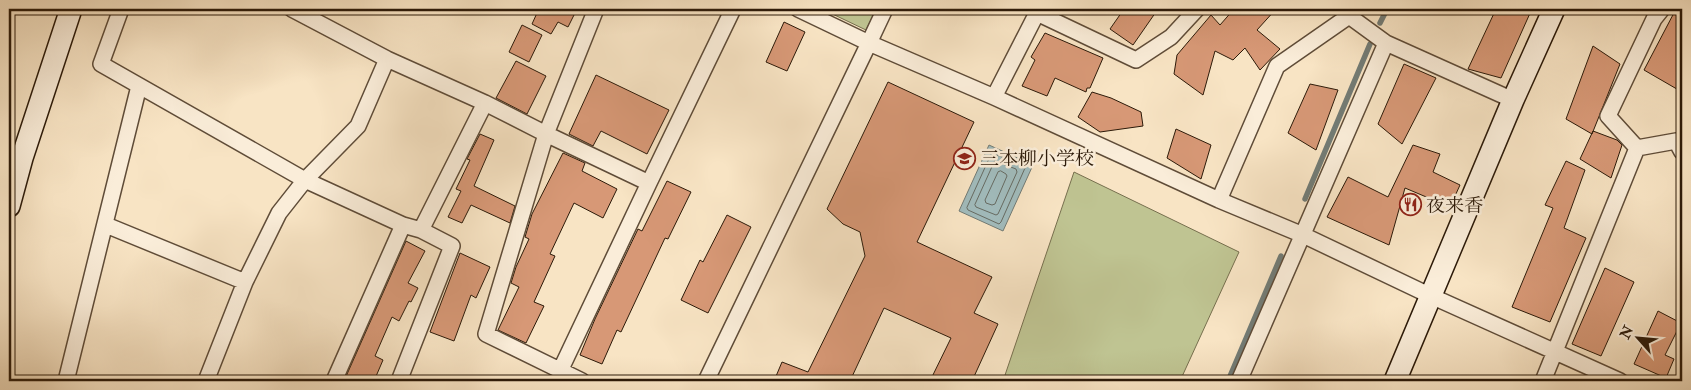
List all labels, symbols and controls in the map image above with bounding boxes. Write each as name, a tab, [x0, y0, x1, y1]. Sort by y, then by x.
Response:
school or university icon: 三本柳小学校	[952, 146, 976, 170]
place label: 三本柳小学校	[980, 147, 1094, 171]
restaurant icon: 夜来香	[1398, 193, 1422, 217]
place label: 夜来香	[1426, 194, 1483, 218]
north arrow	[1614, 312, 1664, 362]
text: N	[1616, 322, 1637, 343]

